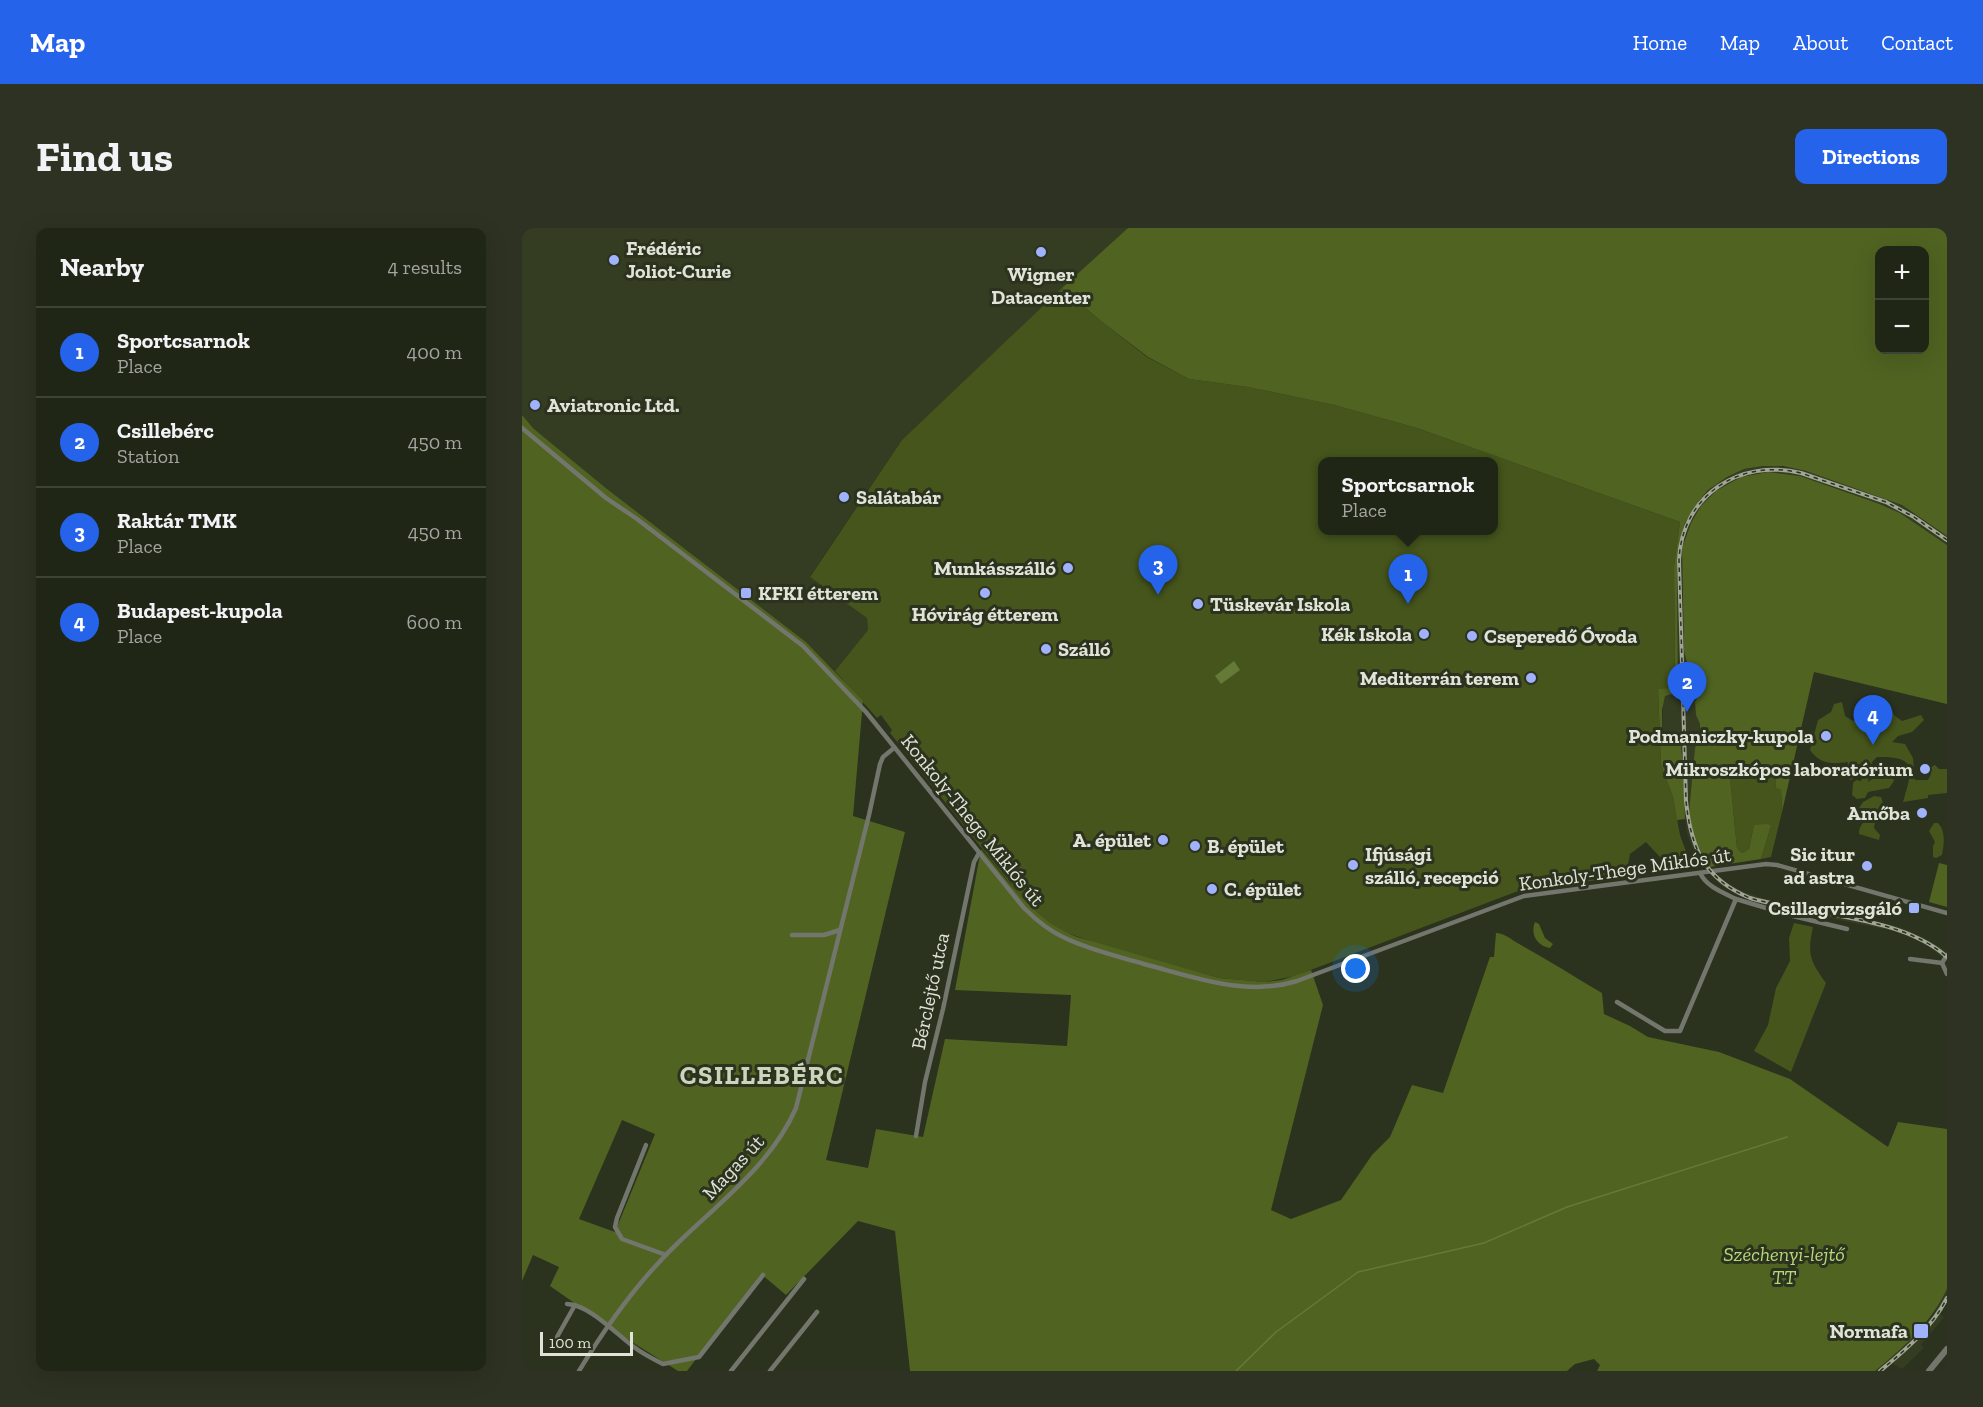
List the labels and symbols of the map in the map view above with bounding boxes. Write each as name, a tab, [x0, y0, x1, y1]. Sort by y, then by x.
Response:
place label: Frédéric Joliot-Curie	[626, 236, 731, 283]
marker: Wigner Datacenter	[1034, 245, 1048, 259]
marker: Frédéric Joliot-Curie	[607, 253, 621, 267]
place label: Wigner Datacenter	[991, 262, 1091, 309]
place label: Aviatronic Ltd.	[547, 393, 680, 417]
marker: Aviatronic Ltd.	[528, 398, 542, 412]
place label: Salátabár	[856, 485, 941, 509]
marker: Salátabár	[837, 490, 851, 504]
pin: 3	[1138, 546, 1178, 595]
pin: 1	[1388, 554, 1428, 604]
place label: Munkásszálló	[934, 556, 1057, 580]
marker: Munkásszálló	[1061, 561, 1075, 575]
place label: KFKI étterem	[758, 581, 879, 605]
marker: KFKI étterem	[739, 586, 753, 600]
marker: Hóvirág étterem	[978, 586, 992, 600]
place label: Tüskevár Iskola	[1210, 592, 1350, 616]
marker: Tüskevár Iskola	[1191, 597, 1205, 611]
place label: Hóvirág étterem	[912, 602, 1059, 626]
place label: Kék Iskola	[1321, 622, 1412, 646]
place label: Cseperedő Óvoda	[1484, 624, 1637, 648]
marker: Kék Iskola	[1417, 627, 1431, 641]
marker: Cseperedő Óvoda	[1465, 629, 1479, 643]
place label: Szálló	[1058, 637, 1111, 661]
marker: Szálló	[1039, 642, 1053, 656]
pin: 2	[1668, 662, 1706, 712]
place label: Mediterrán terem	[1360, 666, 1519, 690]
marker: Mediterrán terem	[1524, 671, 1538, 685]
pin: 4	[1854, 696, 1892, 745]
place label: Podmaniczky-kupola	[1628, 724, 1814, 748]
street label: Konkoly-Thege Miklós út	[896, 729, 1050, 911]
marker: Podmaniczky-kupola	[1819, 729, 1833, 743]
place label: Mikroszkópos laboratórium	[1665, 757, 1913, 781]
marker: Mikroszkópos laboratórium	[1918, 762, 1932, 776]
place label: Amőba	[1847, 801, 1910, 825]
marker: Amőba	[1915, 806, 1929, 820]
place label: A. épület	[1073, 828, 1152, 852]
marker: A. épület	[1156, 833, 1170, 847]
place label: B. épület	[1207, 834, 1285, 858]
marker: B. épület	[1188, 839, 1202, 853]
place label: Ifjúsági szálló, recepció	[1365, 842, 1499, 889]
street label: Konkoly-Thege Miklós út	[1517, 842, 1733, 896]
place label: Sic itur ad astra	[1784, 842, 1855, 889]
marker: Ifjúsági szálló, recepció	[1346, 858, 1360, 872]
marker: Sic itur ad astra	[1860, 859, 1874, 873]
place label: C. épület	[1224, 877, 1302, 901]
marker: C. épület	[1205, 882, 1219, 896]
place label: Csillagvizsgáló	[1768, 896, 1903, 920]
marker: Csillagvizsgáló	[1907, 901, 1921, 915]
street label: Bérclejtő utca	[906, 930, 954, 1052]
your location	[1341, 954, 1370, 983]
district label: CSILLEBÉRC	[680, 1059, 844, 1091]
street label: Magas út	[697, 1129, 769, 1204]
park label: Széchenyi-lejtő TT	[1723, 1242, 1845, 1289]
place label: Normafa	[1829, 1319, 1908, 1343]
marker: Normafa	[1912, 1322, 1930, 1340]
scale bar	[540, 1329, 633, 1356]

